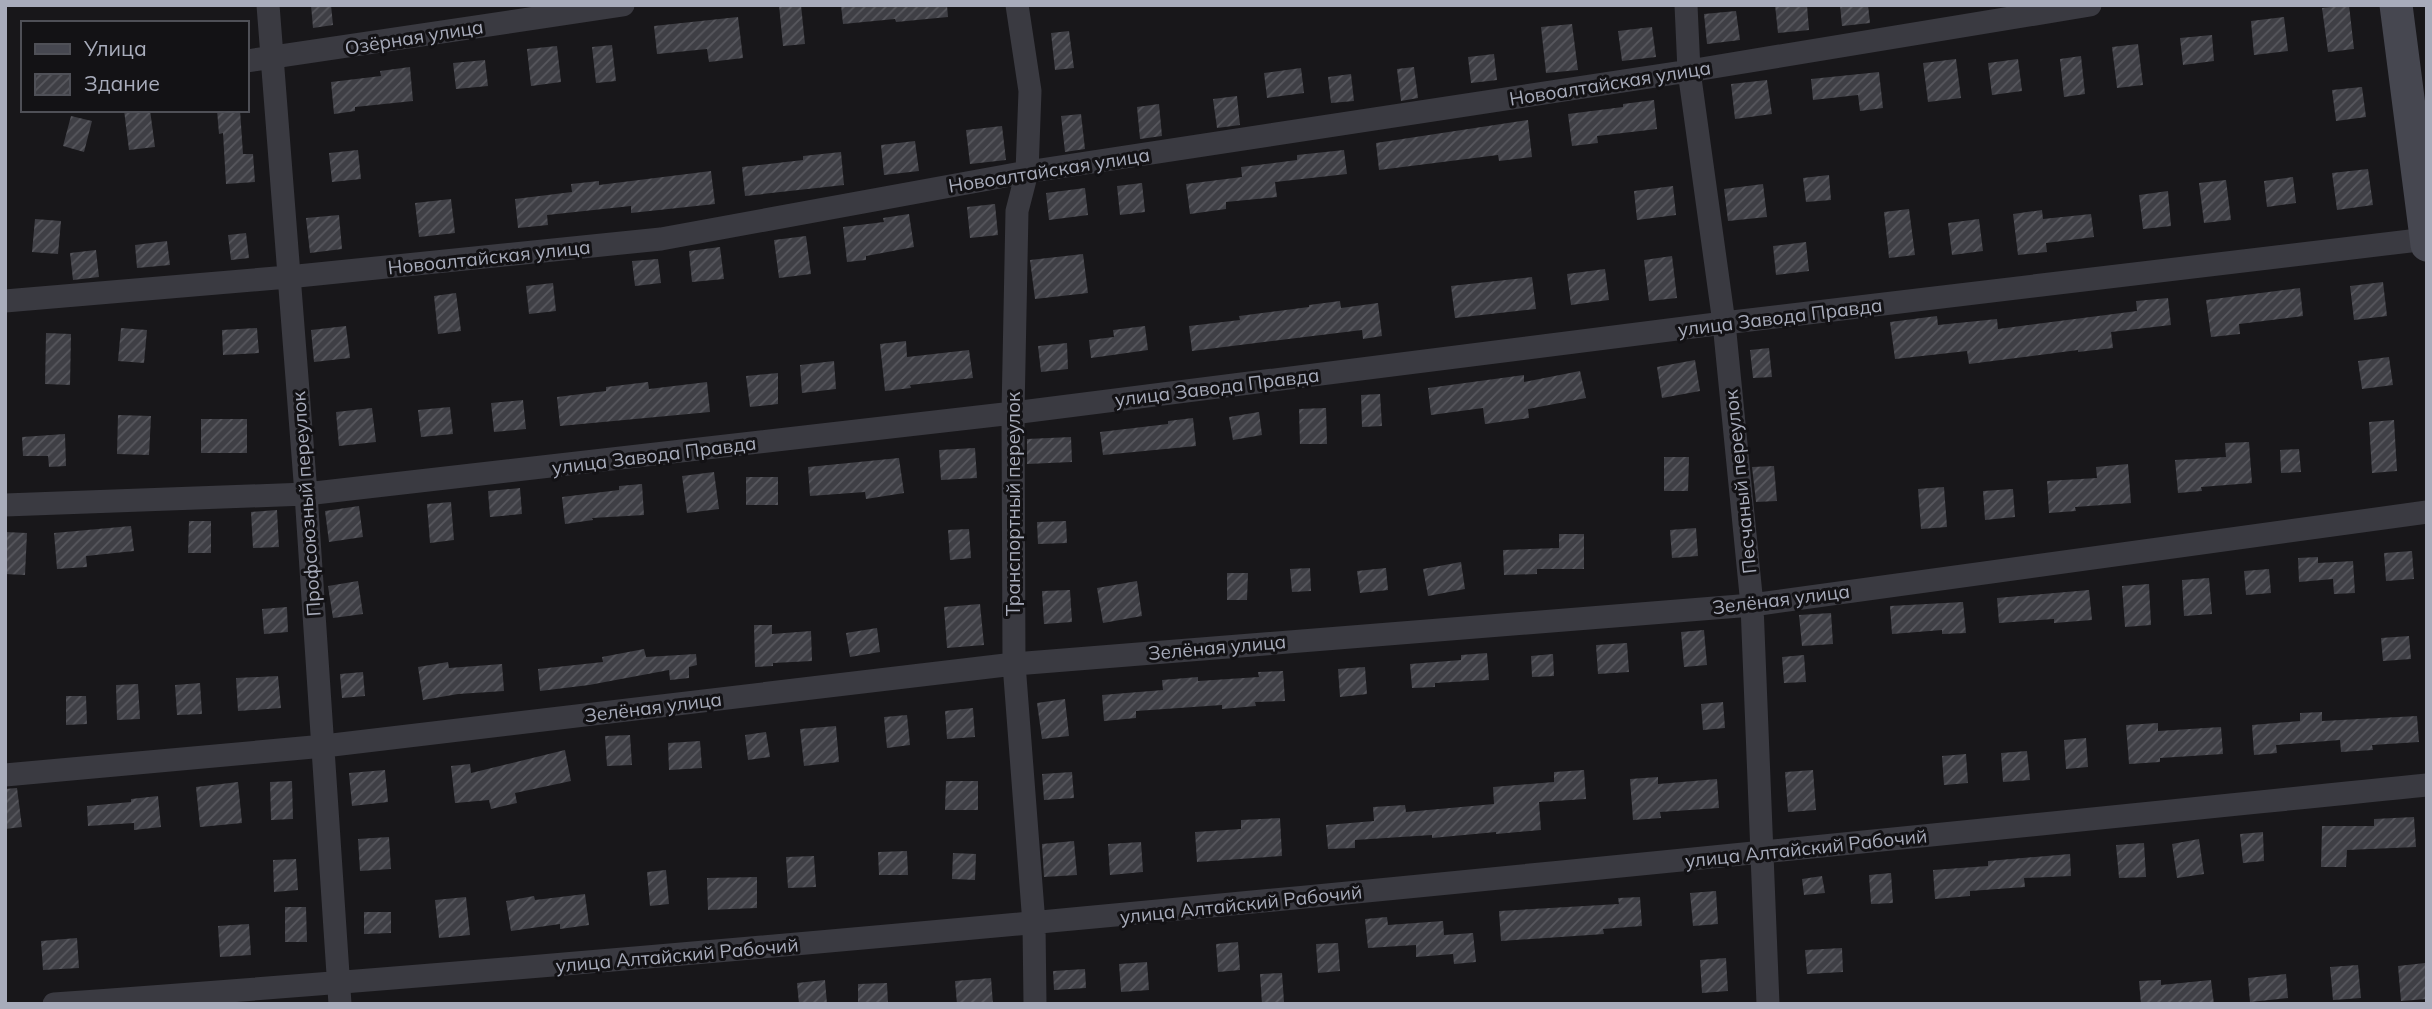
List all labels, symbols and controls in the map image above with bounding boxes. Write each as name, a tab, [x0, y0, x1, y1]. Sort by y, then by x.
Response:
street label: Озёрная улица	[343, 14, 485, 60]
legend	[21, 21, 248, 112]
text: Улица	[83, 35, 147, 61]
street label: Новоалтайская улица	[1508, 55, 1712, 111]
text: Здание	[84, 70, 160, 96]
street label: Новоалтайская улица	[947, 142, 1151, 198]
street label: Новоалтайская улица	[386, 234, 592, 280]
street label: улица Завода Правда	[1676, 293, 1884, 341]
street label: улица Завода Правда	[1113, 363, 1321, 411]
street label: Песчаный переулок	[1718, 388, 1762, 575]
street label: Профсоюзный переулок	[286, 390, 326, 617]
street label: Транспортный переулок	[1001, 391, 1025, 616]
street label: улица Завода Правда	[550, 431, 758, 479]
street label: Зелёная улица	[1711, 579, 1851, 619]
street label: Зелёная улица	[1147, 629, 1287, 665]
street label: Зелёная улица	[583, 687, 723, 727]
street label: улица Алтайский Рабочий	[1684, 823, 1928, 873]
street label: улица Алтайский Рабочий	[1119, 879, 1363, 929]
street label: улица Алтайский Рабочий	[555, 932, 799, 978]

